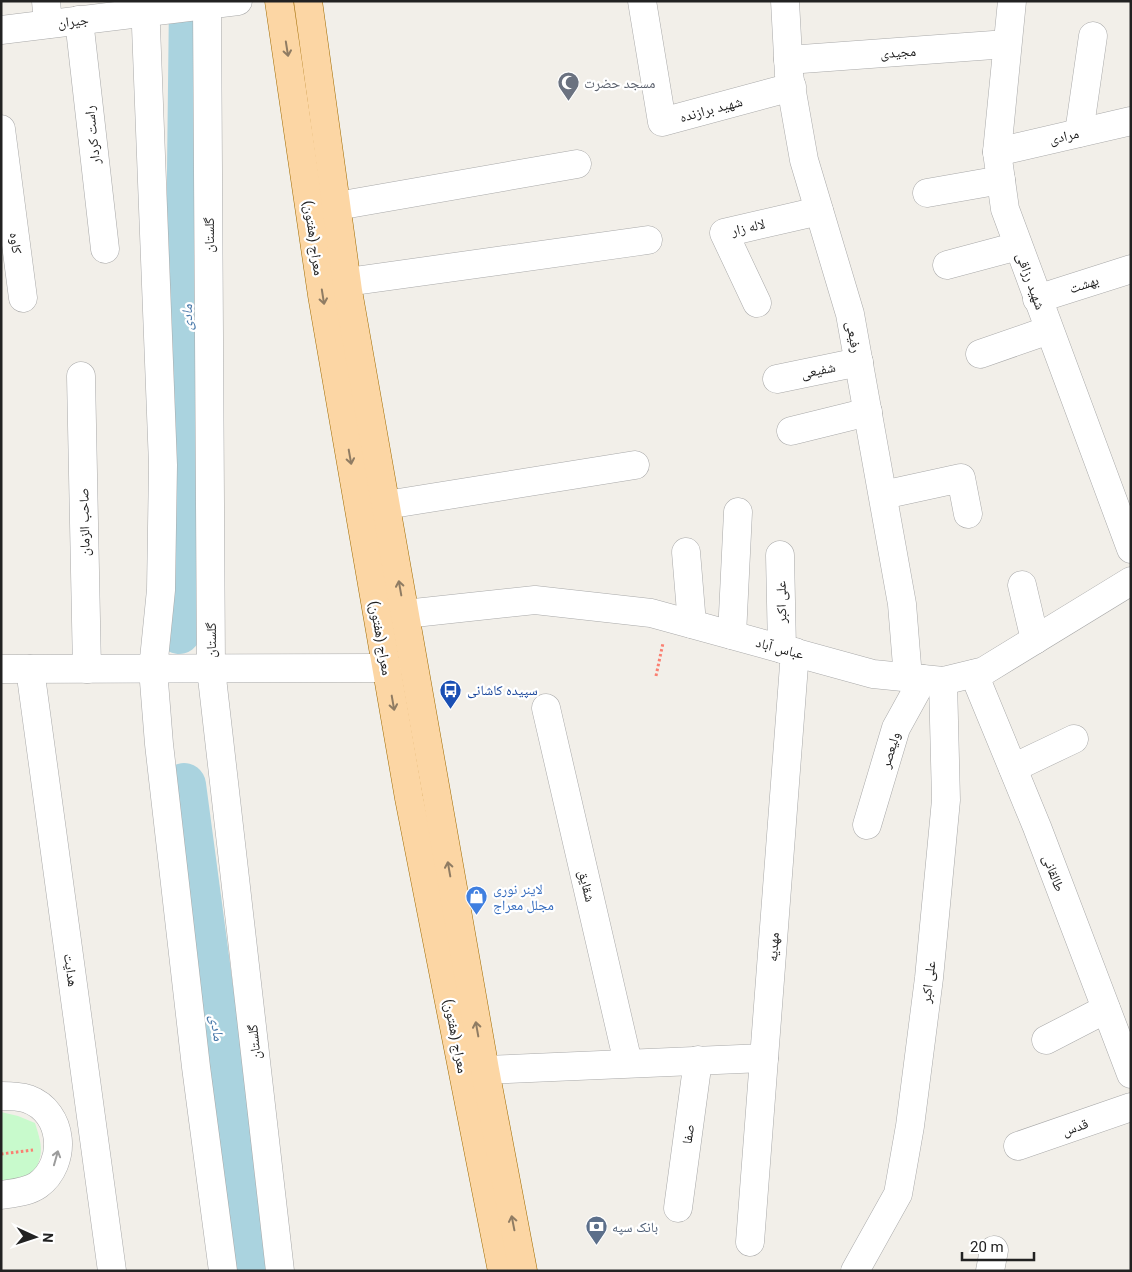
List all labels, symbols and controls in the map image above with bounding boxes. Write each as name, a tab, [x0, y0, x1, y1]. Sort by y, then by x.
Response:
street label: جیران	[57, 11, 90, 32]
one-way arrow	[282, 41, 292, 57]
street label: مجیدی	[879, 43, 917, 62]
mosque icon: مسجد حضرت	[556, 71, 580, 102]
place label: مسجد حضرت	[584, 75, 655, 92]
street label: شهید برازنده	[678, 93, 744, 126]
street label: راست کردار	[81, 105, 104, 166]
street label: مرادی	[1048, 125, 1081, 148]
street label: معراج (هفتون)	[299, 199, 327, 277]
street label: لاله زار	[729, 215, 767, 240]
street label: گلستان	[201, 217, 218, 253]
street label: کاوه	[6, 231, 25, 255]
street label: شهید رزاقی	[1012, 250, 1049, 312]
street label: بهشت	[1067, 272, 1101, 297]
one-way arrow	[318, 288, 328, 304]
water label: مادی	[178, 304, 196, 330]
street label: رفیعی	[842, 320, 865, 354]
street label: شفیعی	[799, 359, 837, 382]
one-way arrow	[346, 449, 356, 465]
street label: صاحب الزمان	[75, 488, 94, 556]
one-way arrow	[395, 580, 405, 596]
street label: علی اکبر	[773, 581, 790, 624]
street label: معراج (هفتون)	[365, 599, 395, 677]
street label: گلستان	[203, 622, 220, 658]
street label: عباس آباد	[754, 634, 806, 663]
bus stop icon: سپیده کاشانی	[439, 678, 463, 709]
place label: سپیده کاشانی	[467, 682, 538, 699]
one-way arrow	[388, 695, 398, 711]
street label: ولیعصر	[877, 730, 904, 771]
street label: طالقانی	[1039, 852, 1068, 894]
one-way arrow	[444, 861, 454, 877]
street label: شقایق	[574, 869, 598, 904]
place label: لاینر نوری مجلل معراج	[493, 881, 554, 915]
shop icon: لاینر نوری مجلل معراج	[465, 885, 489, 916]
street label: مهدیه	[764, 932, 782, 962]
street label: هدایت	[61, 952, 81, 988]
street label: علی اکبر	[917, 960, 940, 1005]
street label: معراج (هفتون)	[439, 997, 471, 1075]
water label: مادی	[206, 1014, 228, 1042]
one-way arrow	[472, 1021, 482, 1037]
street label: گلستان	[244, 1023, 265, 1060]
street label: قدس	[1060, 1115, 1091, 1140]
street label: صفا	[679, 1123, 697, 1145]
one-way arrow	[51, 1150, 61, 1166]
north arrow	[10, 1212, 60, 1262]
one-way arrow	[508, 1215, 518, 1231]
bank icon: بانک سپه	[584, 1215, 608, 1246]
place label: بانک سپه	[612, 1219, 658, 1236]
scale bar	[962, 1230, 1034, 1262]
text: N	[40, 1232, 56, 1243]
text: 20 m	[970, 1238, 1004, 1256]

